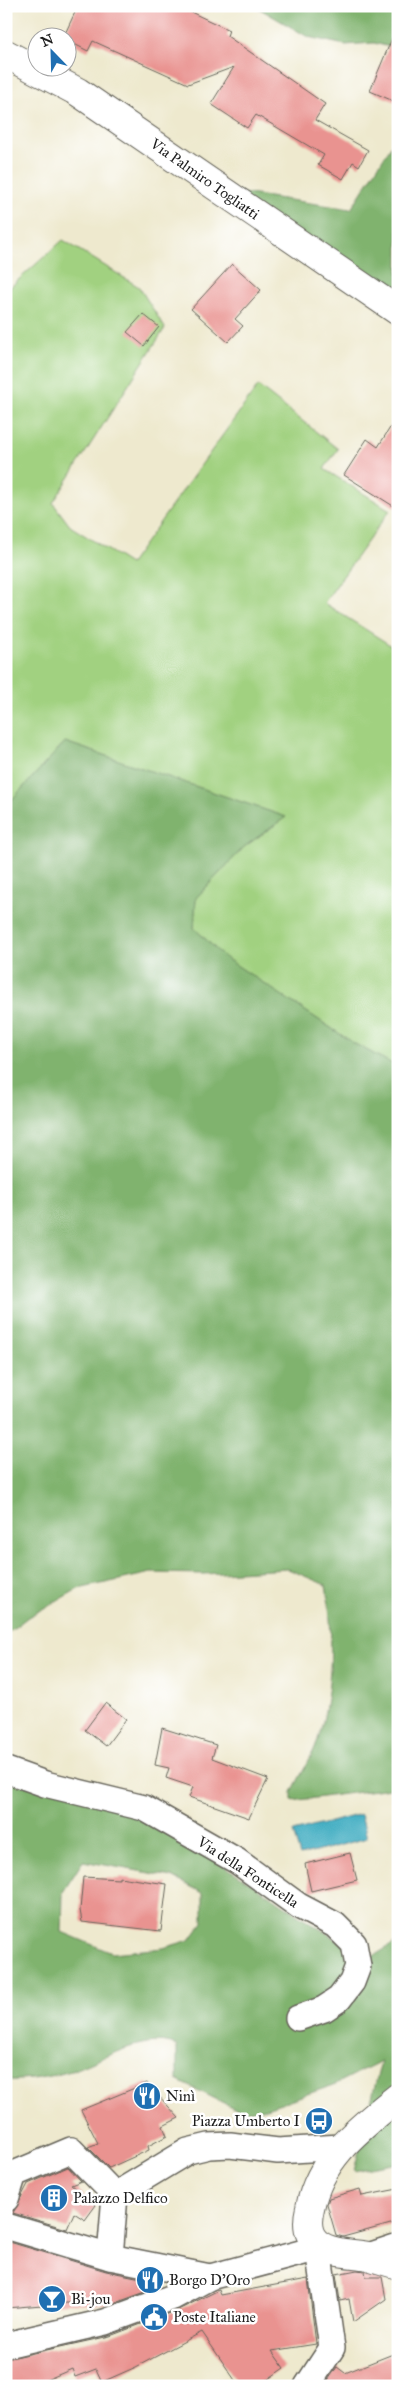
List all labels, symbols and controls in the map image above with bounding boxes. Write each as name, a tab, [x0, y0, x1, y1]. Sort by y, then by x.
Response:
north arrow	[28, 28, 78, 78]
text: N	[38, 30, 56, 51]
street label: Via Palmiro Togliatti	[146, 134, 263, 223]
street label: Via della Fonticella	[193, 1832, 303, 1912]
restaurant icon: Ninì	[132, 2081, 162, 2111]
place label: Ninì	[166, 2087, 195, 2105]
bus stop icon: Piazza Umberto I	[304, 2106, 334, 2136]
place label: Piazza Umberto I	[192, 2112, 300, 2130]
building icon: Palazzo Delfico	[39, 2183, 69, 2213]
place label: Palazzo Delfico	[73, 2189, 168, 2207]
restaurant icon: Borgo D'Oro	[135, 2265, 165, 2295]
place label: Borgo D'Oro	[169, 2271, 251, 2289]
bar icon: Bi-jou	[37, 2284, 67, 2314]
place label: Bi-jou	[71, 2290, 110, 2308]
public building icon: Poste Italiane	[139, 2302, 169, 2332]
place label: Poste Italiane	[173, 2308, 256, 2326]

